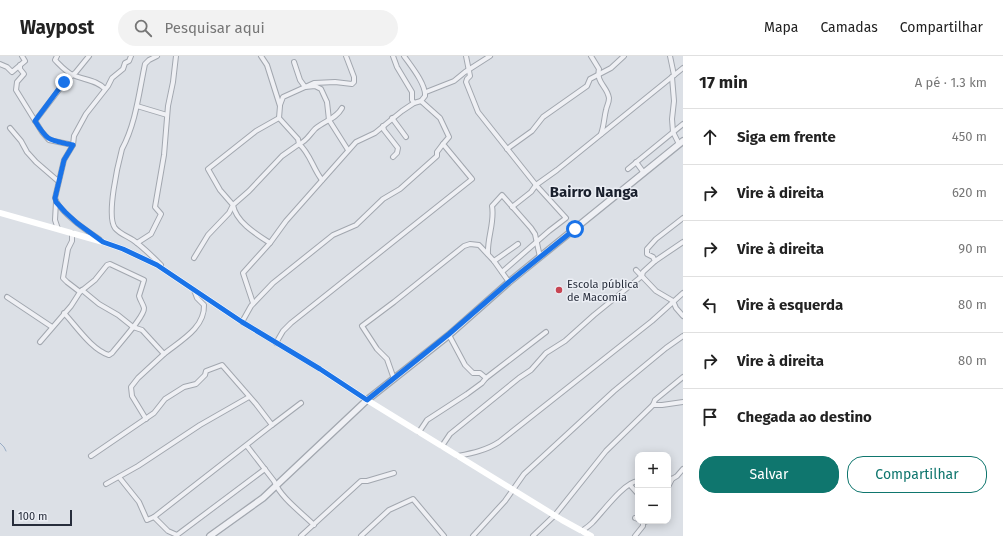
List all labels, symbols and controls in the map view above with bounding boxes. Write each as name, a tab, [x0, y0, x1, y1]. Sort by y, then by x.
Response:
search box	[118, 10, 398, 46]
text: Waypost	[20, 16, 94, 39]
icon: search	[132, 17, 154, 39]
text: Pesquisar aqui	[164, 19, 265, 37]
text: Mapa	[764, 19, 798, 36]
text: Camadas	[820, 19, 878, 36]
text: Compartilhar	[900, 19, 983, 36]
text: 17 min	[699, 72, 748, 93]
route end	[55, 73, 73, 91]
text: A pé · 1.3 km	[915, 75, 987, 90]
icon: ahead	[699, 126, 721, 148]
text: Siga em frente	[737, 128, 836, 146]
text: 450 m	[952, 129, 987, 144]
icon: right	[699, 182, 721, 204]
district label: Bairro Nanga	[550, 183, 638, 201]
text: Vire à direita	[737, 184, 824, 202]
text: 620 m	[952, 185, 987, 200]
route start	[566, 220, 584, 238]
icon: right	[699, 238, 721, 260]
text: Vire à direita	[737, 240, 824, 258]
text: 90 m	[958, 241, 987, 256]
place label: Escola pública de Macomia	[567, 278, 638, 304]
marker: Escola pública de Macomia	[554, 285, 564, 295]
icon: left	[699, 294, 721, 316]
text: Vire à esquerda	[737, 296, 843, 314]
text: 80 m	[958, 297, 987, 312]
icon: right	[699, 350, 721, 372]
text: Vire à direita	[737, 352, 824, 370]
text: 80 m	[958, 353, 987, 368]
icon: arrive	[699, 406, 721, 428]
text: Chegada ao destino	[737, 408, 872, 426]
map controls	[635, 452, 671, 524]
button: +	[635, 452, 671, 488]
button: Salvar	[699, 456, 839, 493]
button: Compartilhar	[847, 456, 987, 493]
button: −	[635, 488, 671, 524]
scale bar	[12, 508, 72, 527]
text: 100 m	[18, 510, 47, 523]

